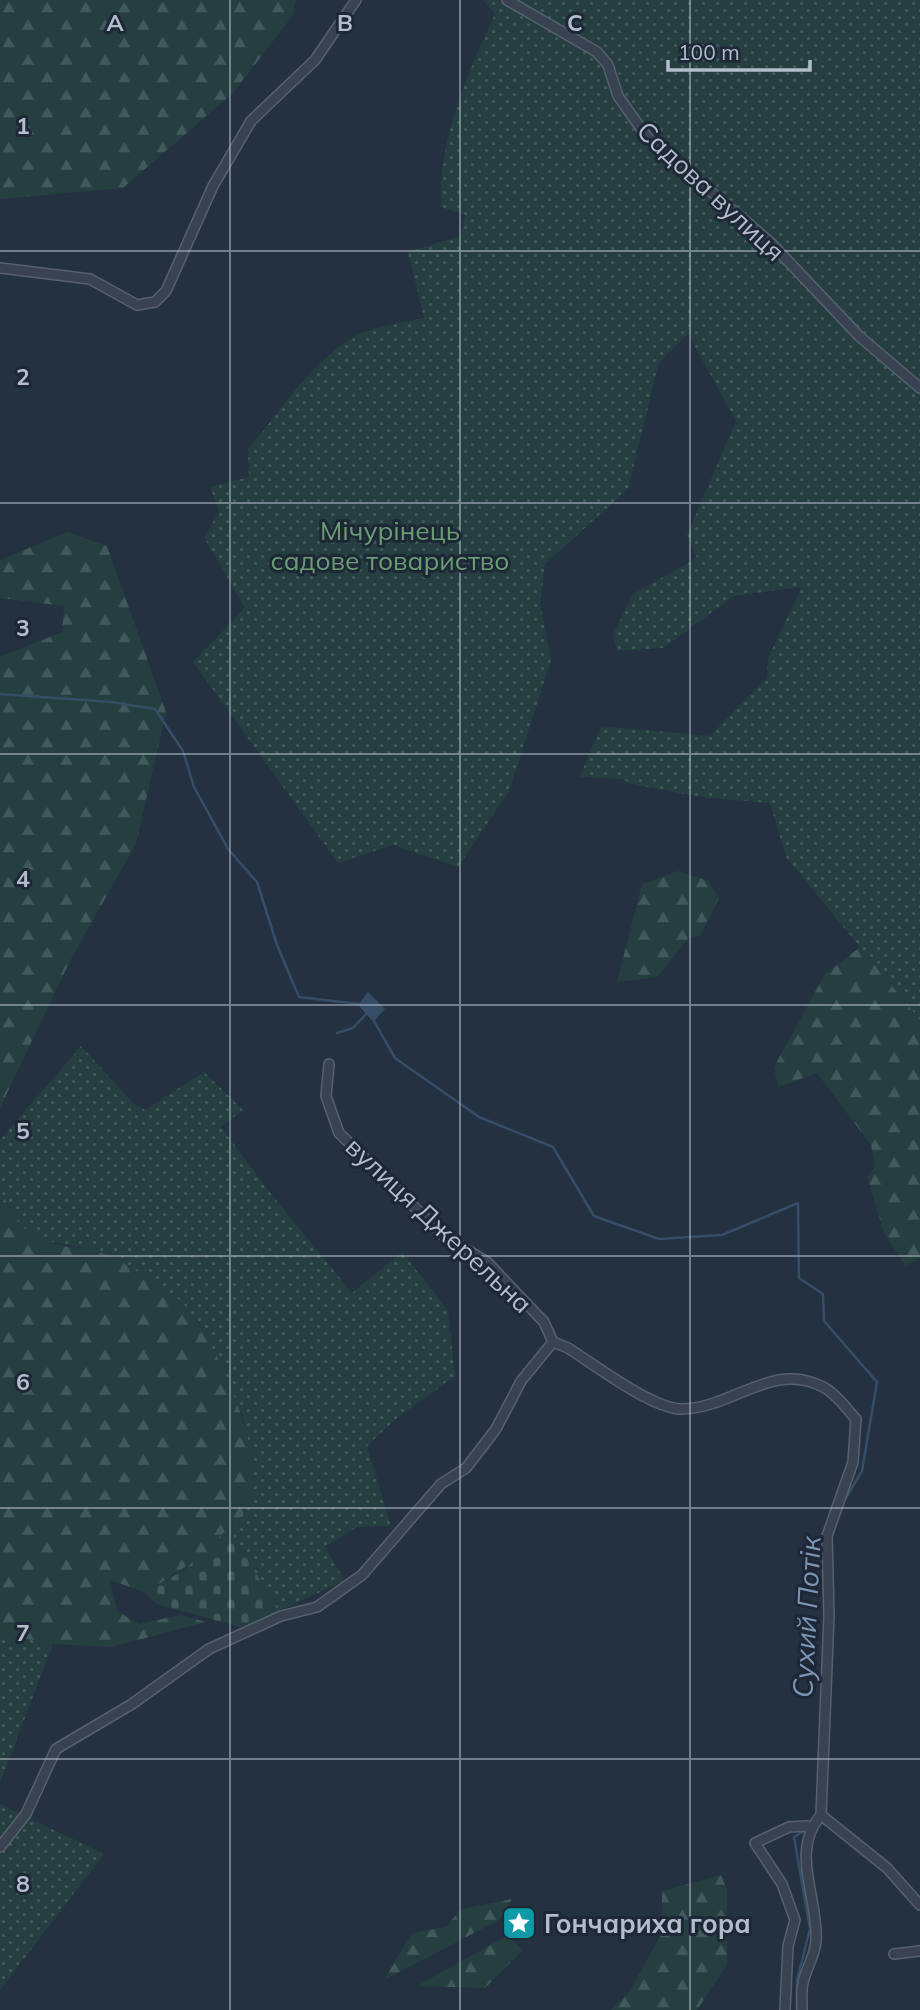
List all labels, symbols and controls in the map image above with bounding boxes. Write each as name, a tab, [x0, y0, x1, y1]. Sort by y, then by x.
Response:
text: A	[106, 8, 124, 37]
text: B	[337, 8, 353, 37]
text: C	[567, 8, 583, 37]
scale bar	[668, 28, 810, 72]
text: 100 m	[678, 39, 740, 65]
text: 1	[16, 111, 30, 140]
street label: Садова вулиця	[630, 114, 792, 268]
text: 2	[16, 362, 30, 391]
park label: Мічурінець садове товариство	[271, 514, 509, 577]
text: 3	[16, 613, 30, 642]
text: 4	[16, 864, 30, 893]
text: 5	[16, 1116, 30, 1145]
street label: вулиця Джерельна	[339, 1130, 539, 1320]
text: 6	[16, 1367, 30, 1396]
water label: Сухий Потік	[784, 1534, 828, 1699]
text: 7	[16, 1618, 30, 1647]
text: 8	[16, 1869, 30, 1898]
place icon: Гончариха гора	[500, 1904, 538, 1942]
place label: Гончариха гора	[544, 1907, 751, 1940]

